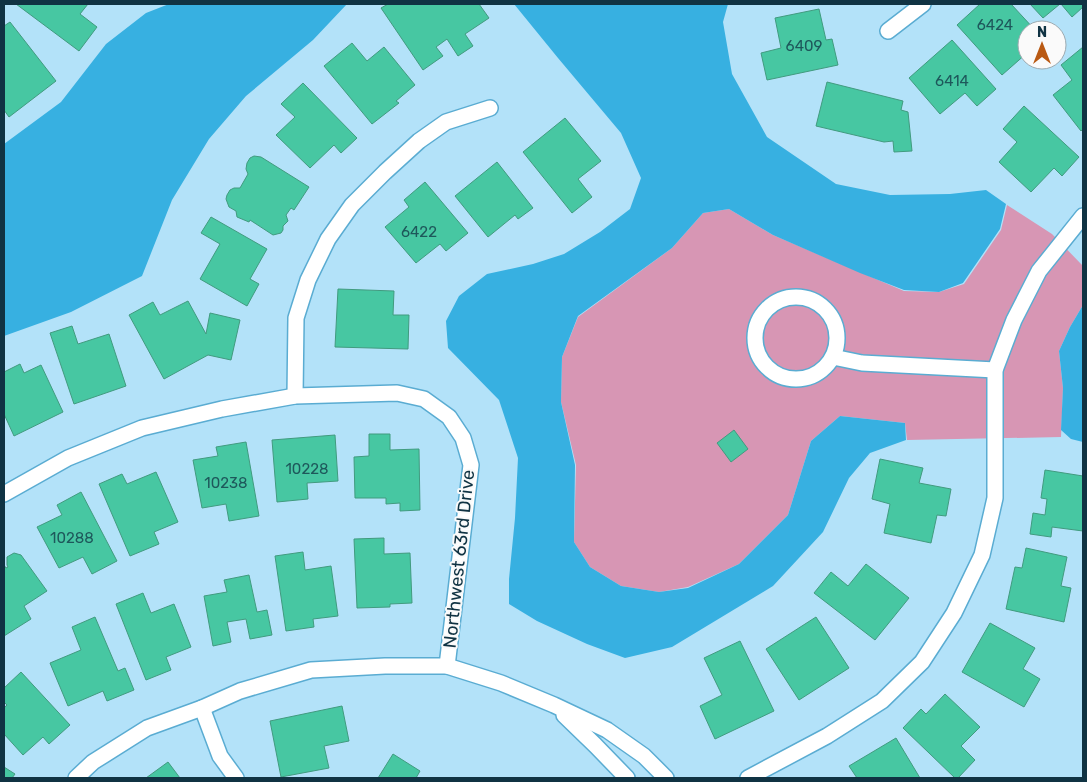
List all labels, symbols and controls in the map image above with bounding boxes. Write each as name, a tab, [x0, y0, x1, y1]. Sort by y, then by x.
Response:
house number: 6424	[977, 16, 1013, 34]
north arrow	[1017, 20, 1067, 70]
text: N	[1037, 24, 1047, 41]
house number: 6409	[786, 37, 822, 55]
house number: 6414	[935, 72, 969, 90]
house number: 6422	[401, 223, 437, 241]
house number: 10228	[285, 460, 329, 478]
street label: Northwest 63rd Drive	[439, 469, 479, 649]
house number: 10238	[204, 474, 248, 492]
house number: 10288	[50, 529, 94, 547]

